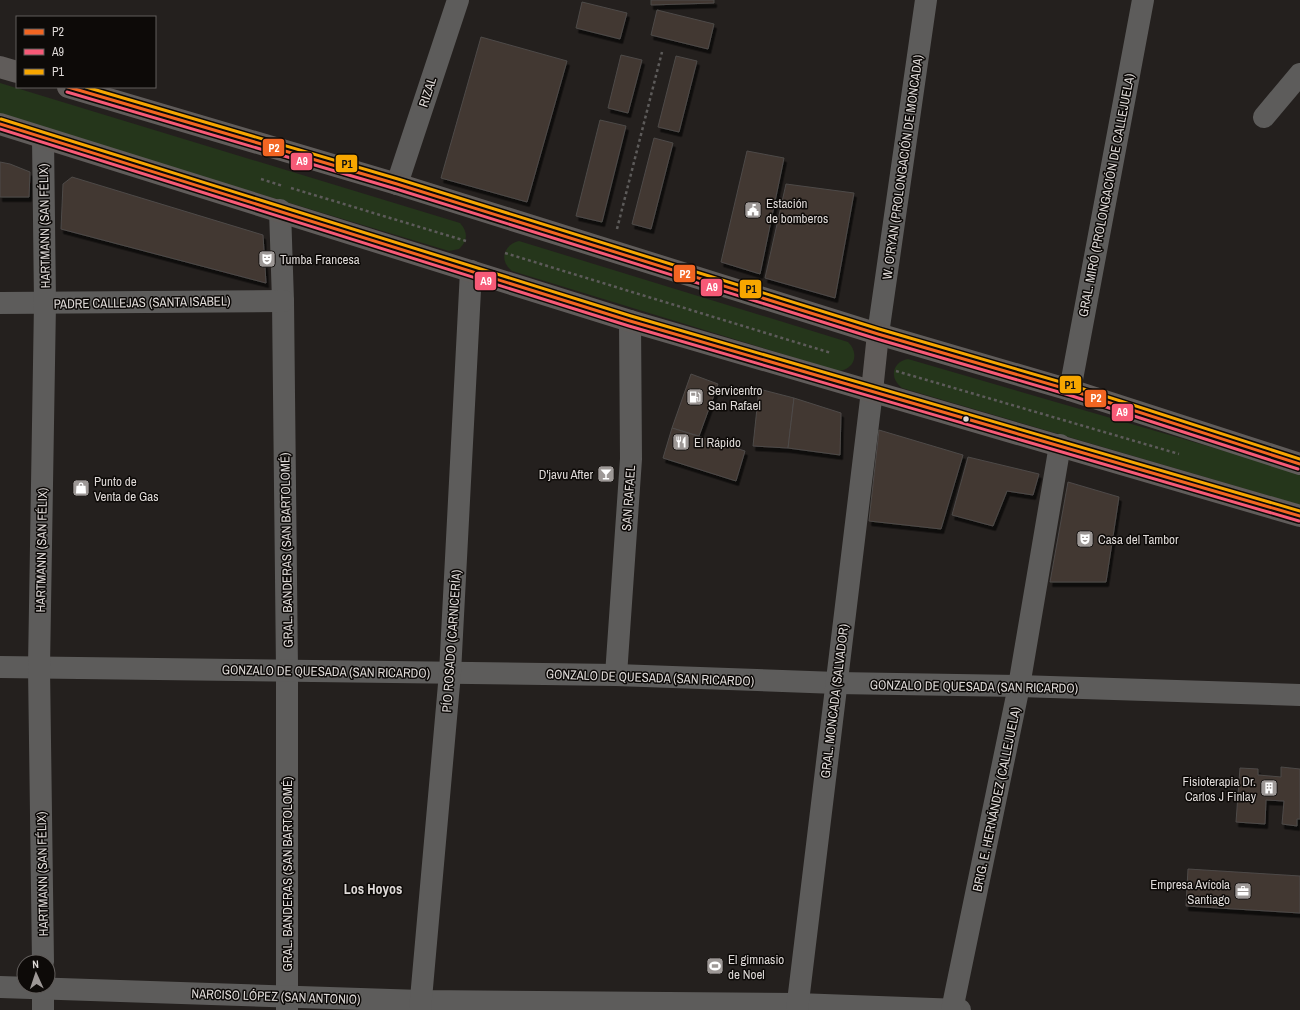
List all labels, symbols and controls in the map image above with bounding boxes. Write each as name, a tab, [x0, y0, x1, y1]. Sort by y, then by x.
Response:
legend	[16, 16, 156, 88]
text: P2	[52, 24, 64, 40]
text: A9	[51, 44, 64, 60]
street label: W. O'RYAN (PROLONGACIÓN DE MONCADA)	[878, 53, 927, 281]
text: P1	[52, 64, 65, 80]
street label: GRAL. MIRÓ (PROLONGACIÓN DE CALLEJUELA)	[1075, 72, 1139, 318]
street label: RIZAL	[415, 75, 440, 109]
line badge: P2	[262, 138, 285, 157]
text: P2	[268, 141, 280, 155]
line badge: A9	[290, 152, 313, 171]
text: A9	[296, 154, 308, 168]
line badge: P1	[335, 154, 358, 173]
text: P1	[341, 157, 353, 171]
street label: HARTMANN (SAN FÉLIX)	[35, 163, 54, 289]
place label: Estación de bomberos	[766, 195, 828, 227]
public building icon: Estación de bomberos	[743, 200, 763, 220]
theatre icon: Tumba Francesa	[257, 249, 277, 269]
place label: Tumba Francesa	[280, 251, 360, 268]
line badge: P2	[673, 264, 696, 283]
text: P2	[679, 267, 691, 281]
line badge: A9	[474, 271, 497, 291]
text: A9	[480, 274, 492, 288]
line badge: A9	[700, 278, 723, 297]
line badge: P1	[739, 279, 762, 299]
text: A9	[706, 280, 718, 294]
text: P1	[745, 282, 757, 296]
street label: PADRE CALLEJAS (SANTA ISABEL)	[53, 292, 231, 313]
line badge: P1	[1059, 375, 1082, 394]
text: P1	[1064, 378, 1076, 392]
place label: Servicentro San Rafael	[708, 382, 763, 414]
fuel station icon: Servicentro San Rafael	[685, 387, 705, 407]
line badge: P2	[1084, 389, 1107, 408]
text: P2	[1090, 391, 1102, 405]
line badge: A9	[1111, 403, 1134, 422]
text: A9	[1116, 405, 1128, 419]
unlabelled marker	[961, 414, 971, 424]
restaurant icon: El Rápido	[671, 432, 691, 452]
place label: El Rápido	[694, 434, 741, 451]
street label: GRAL. BANDERAS (SAN BARTOLOMÉ)	[276, 452, 297, 648]
bar icon: D'javu After	[596, 464, 616, 484]
street label: SAN RAFAEL	[618, 465, 639, 531]
place label: D'javu After	[539, 466, 593, 483]
place label: Punto de Venta de Gas	[94, 473, 159, 505]
shop icon: Punto de Venta de Gas	[71, 478, 91, 498]
street label: HARTMANN (SAN FÉLIX)	[32, 487, 51, 613]
theatre icon: Casa del Tambor	[1075, 529, 1095, 549]
place label: Casa del Tambor	[1098, 531, 1179, 548]
street label: PÍO ROSADO (CARNICERÍA)	[438, 569, 465, 713]
street label: GRAL. MONCADA (SALVADOR)	[817, 622, 852, 779]
street label: GONZALO DE QUESADA (SAN RICARDO)	[222, 661, 431, 682]
street label: GONZALO DE QUESADA (SAN RICARDO)	[545, 665, 755, 690]
street label: GONZALO DE QUESADA (SAN RICARDO)	[870, 676, 1079, 697]
street label: BRIG. E. HERNÁNDEZ (CALLEJUELA)	[969, 705, 1024, 893]
place label: Fisioterapia Dr. Carlos J Finlay	[1183, 773, 1257, 805]
street label: GRAL. BANDERAS (SAN BARTOLOMÉ)	[279, 776, 296, 972]
building icon: Fisioterapia Dr. Carlos J Finlay	[1259, 778, 1279, 798]
street label: HARTMANN (SAN FÉLIX)	[33, 811, 52, 937]
place label: Empresa Avícola Santiago	[1150, 876, 1230, 908]
district label: Los Hoyos	[344, 880, 402, 898]
office icon: Empresa Avícola Santiago	[1233, 881, 1253, 901]
place label: El gimnasio de Noel	[728, 951, 784, 983]
north arrow	[16, 954, 56, 994]
sports icon: El gimnasio de Noel	[705, 956, 725, 976]
text: N	[32, 957, 39, 971]
street label: NARCISO LÓPEZ (SAN ANTONIO)	[191, 985, 361, 1008]

